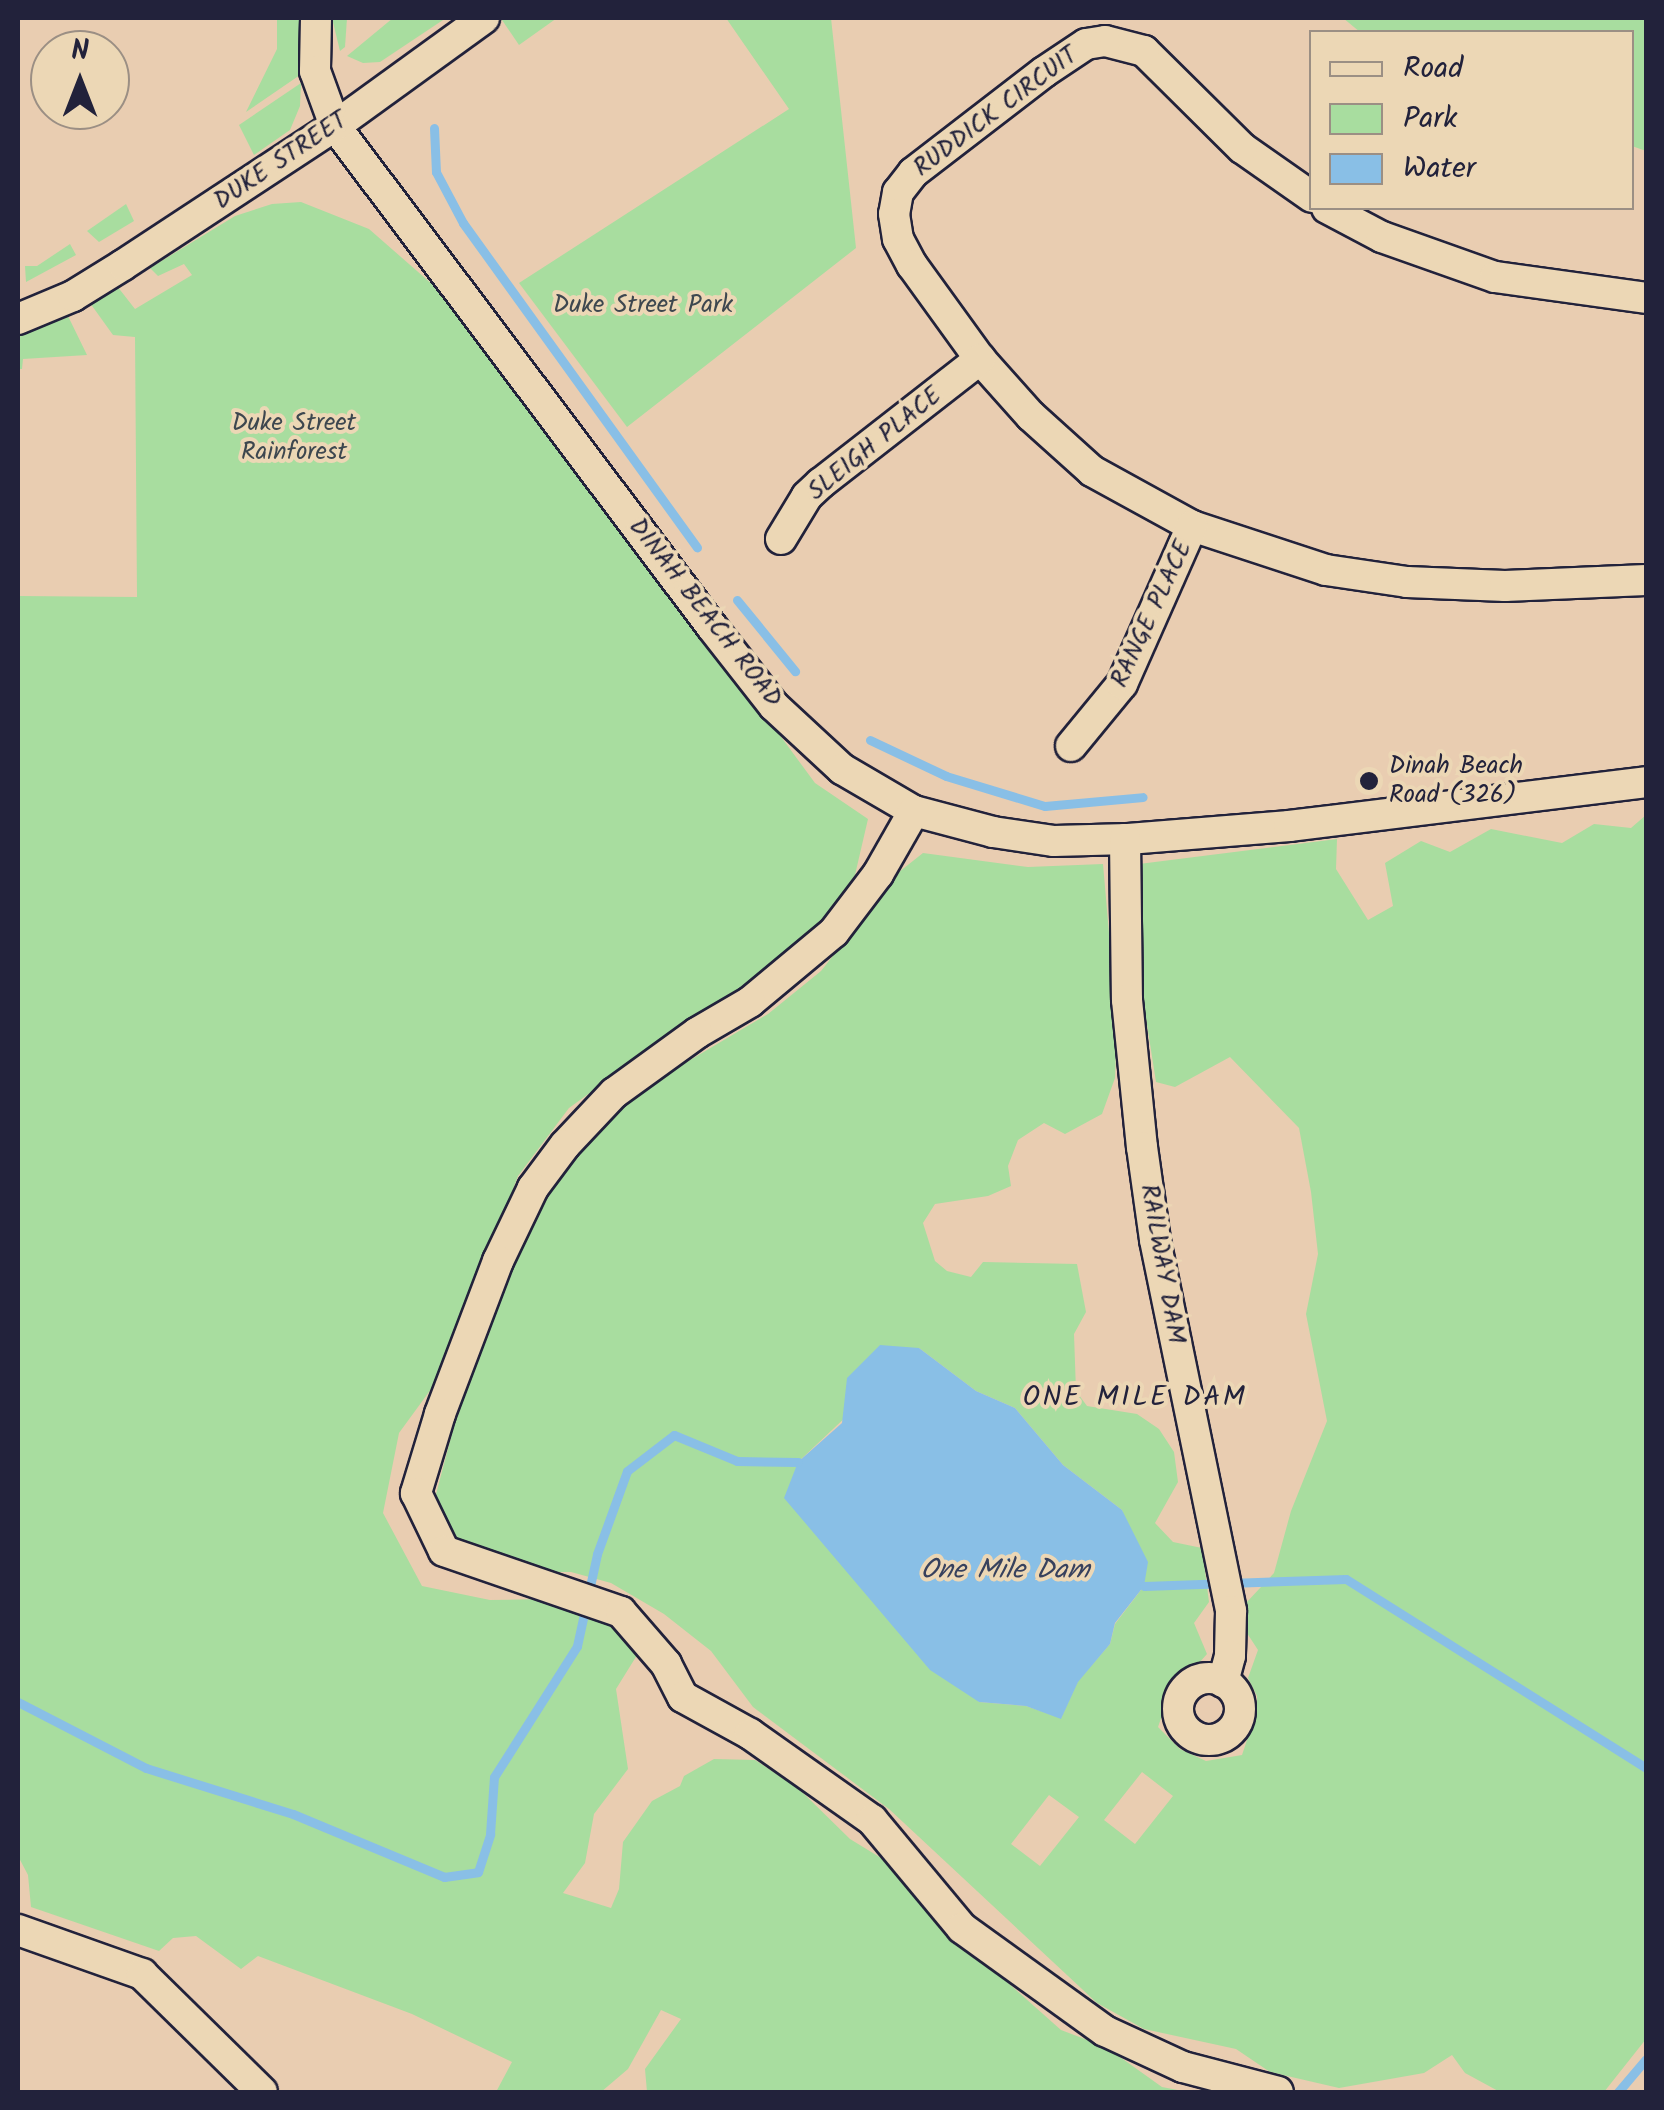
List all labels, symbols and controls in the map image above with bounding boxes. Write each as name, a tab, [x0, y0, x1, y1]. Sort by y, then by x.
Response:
text: N	[71, 29, 89, 74]
north arrow	[30, 30, 130, 130]
legend	[1309, 30, 1634, 210]
street label: RUDDICK CIRCUIT	[908, 41, 1084, 183]
text: Road	[1403, 45, 1463, 93]
text: Park	[1403, 95, 1457, 143]
street label: DUKE STREET	[209, 105, 353, 217]
text: Water	[1403, 145, 1476, 193]
park label: Duke Street Park	[553, 290, 733, 320]
street label: SLEIGH PLACE	[802, 381, 948, 507]
park label: Duke Street Rainforest	[232, 409, 356, 468]
street label: DINAH BEACH ROAD	[622, 513, 788, 713]
street label: RANGE PLACE	[1105, 536, 1199, 692]
place label: Dinah Beach Road (326)	[1389, 752, 1523, 811]
marker: Dinah Beach Road (326)	[1358, 770, 1380, 792]
street label: RAILWAY DAM	[1133, 1182, 1191, 1346]
district label: ONE MILE DAM	[1023, 1381, 1247, 1415]
water label: One Mile Dam	[921, 1554, 1089, 1588]

